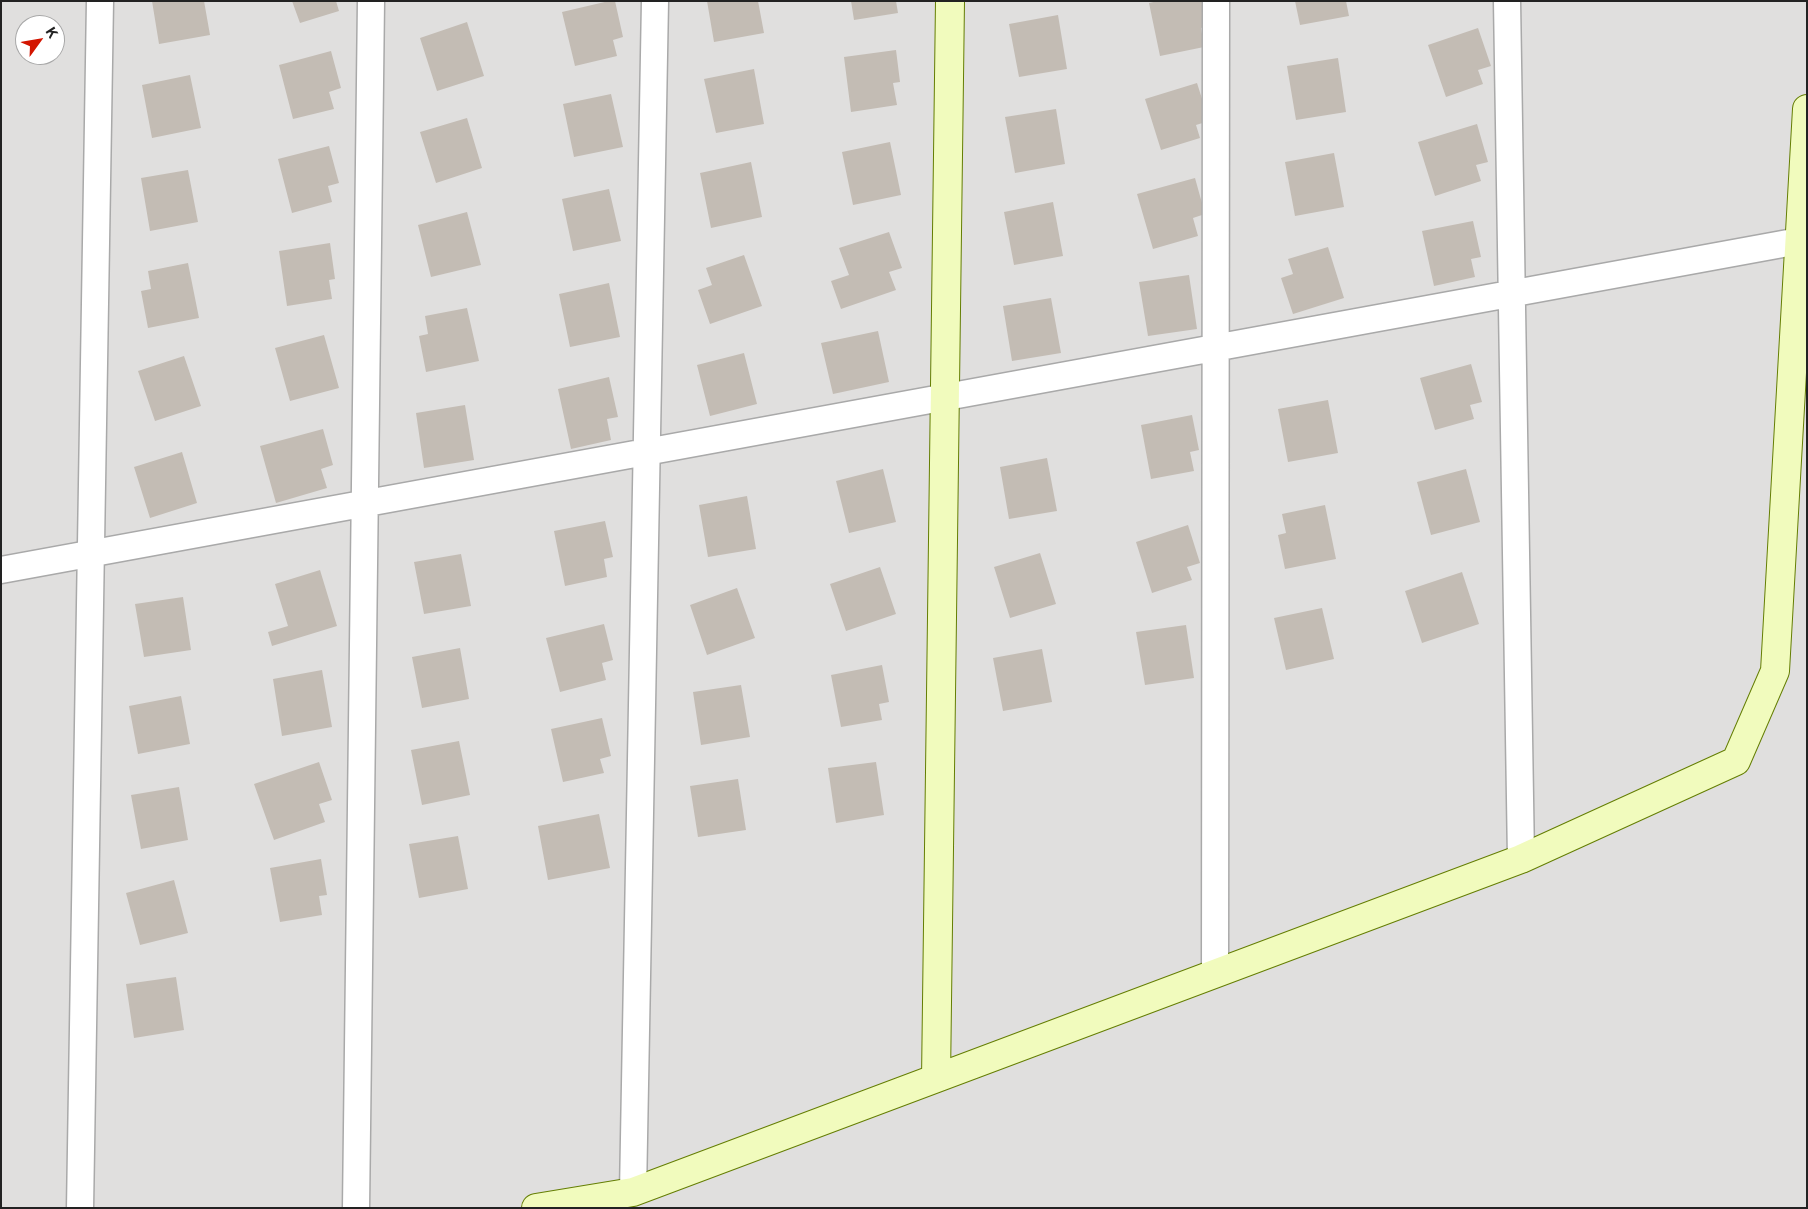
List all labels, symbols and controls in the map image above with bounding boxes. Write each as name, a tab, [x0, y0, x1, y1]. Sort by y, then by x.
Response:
north arrow	[15, 15, 65, 65]
text: K	[42, 24, 61, 41]

